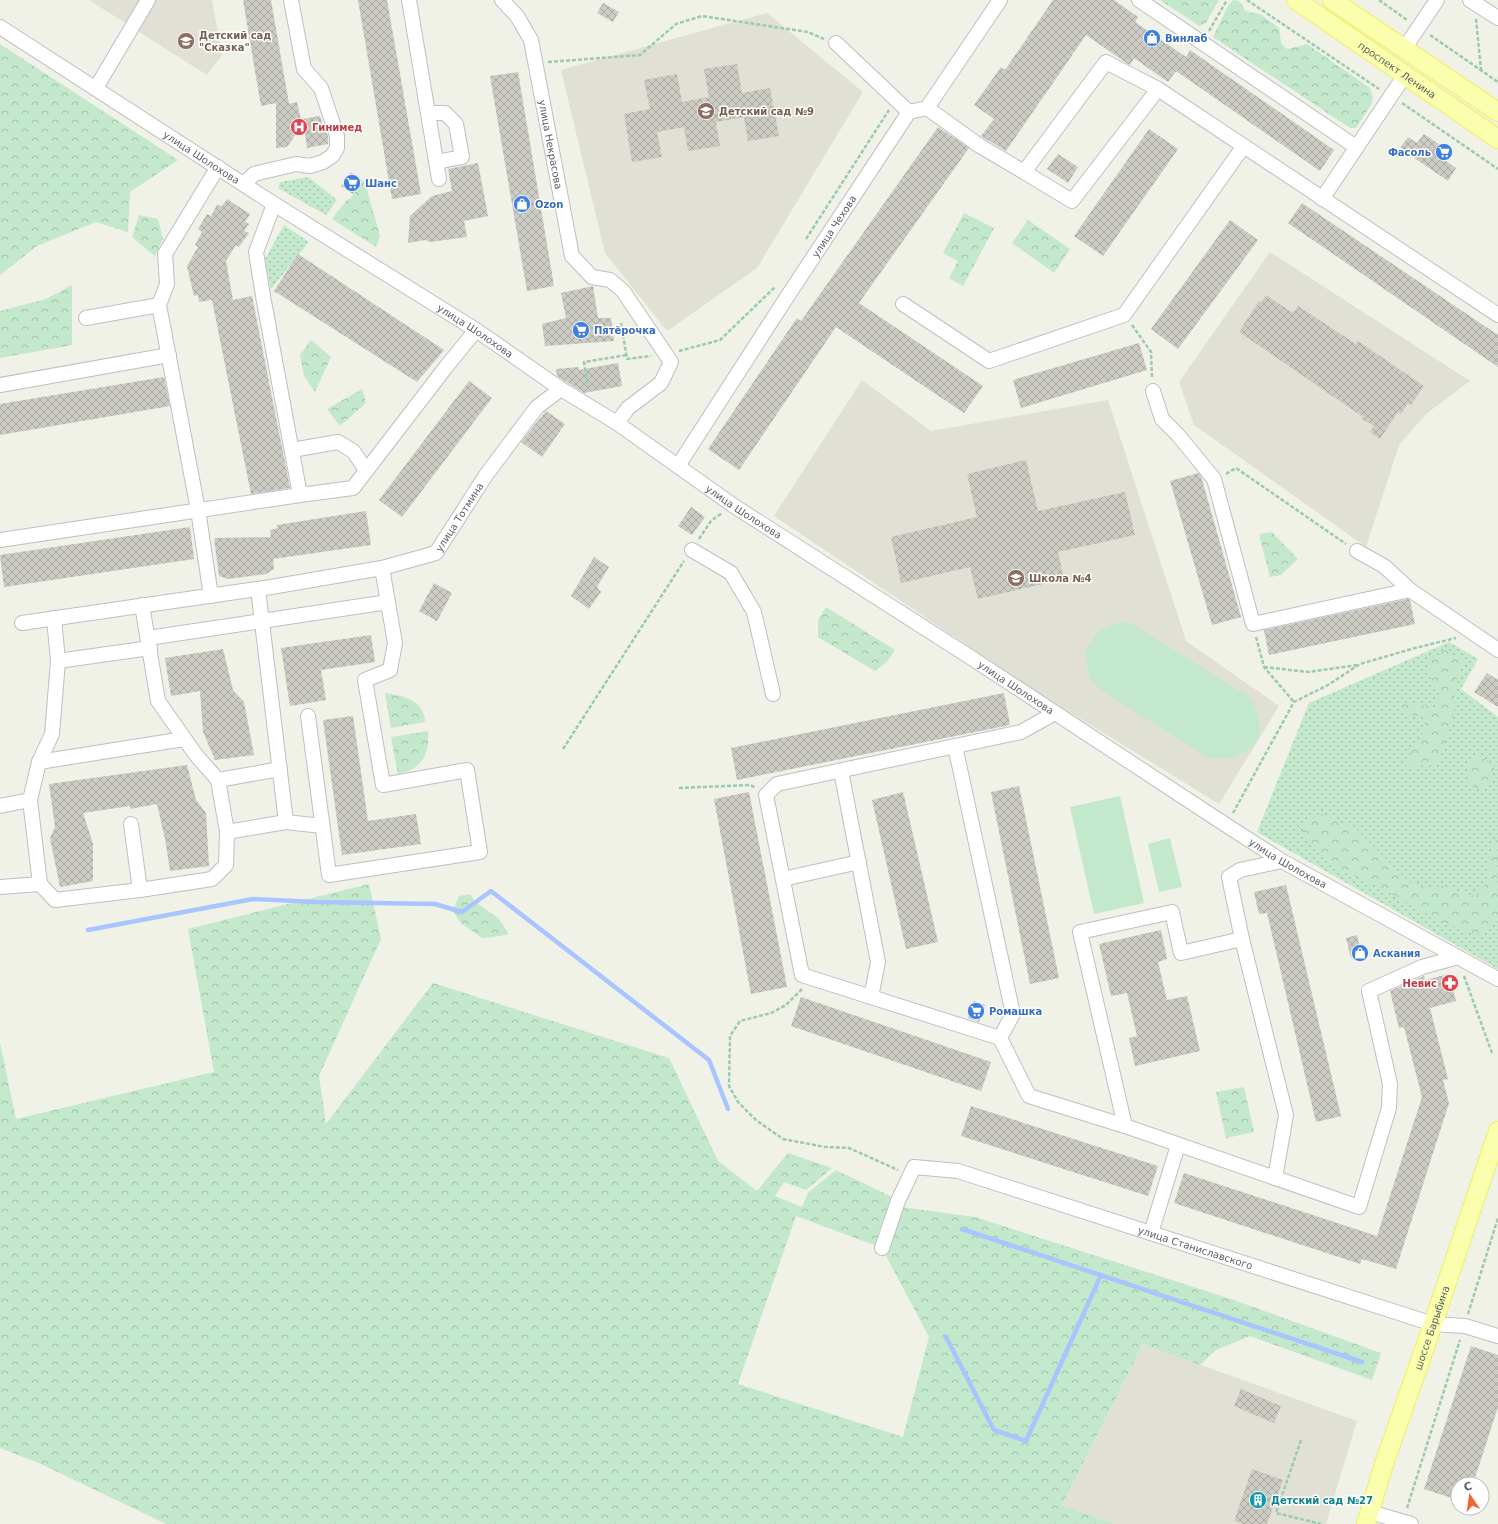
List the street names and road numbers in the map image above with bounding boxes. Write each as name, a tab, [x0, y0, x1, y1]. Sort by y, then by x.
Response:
street label: проспект Ленина	[1356, 40, 1438, 101]
street label: улица Некрасова	[536, 99, 564, 190]
street label: улица Шолохова	[161, 129, 241, 186]
street label: улица Чехова	[810, 193, 859, 260]
street label: улица Шолохова	[435, 302, 515, 360]
street label: улица Тотмина	[433, 481, 486, 554]
street label: улица Шолохова	[704, 483, 783, 541]
street label: улица Шолохова	[976, 659, 1056, 717]
street label: улица Шолохова	[1247, 836, 1329, 891]
street label: улица Станиславского	[1137, 1224, 1254, 1272]
street label: шоссе Барыбина	[1412, 1284, 1452, 1371]

